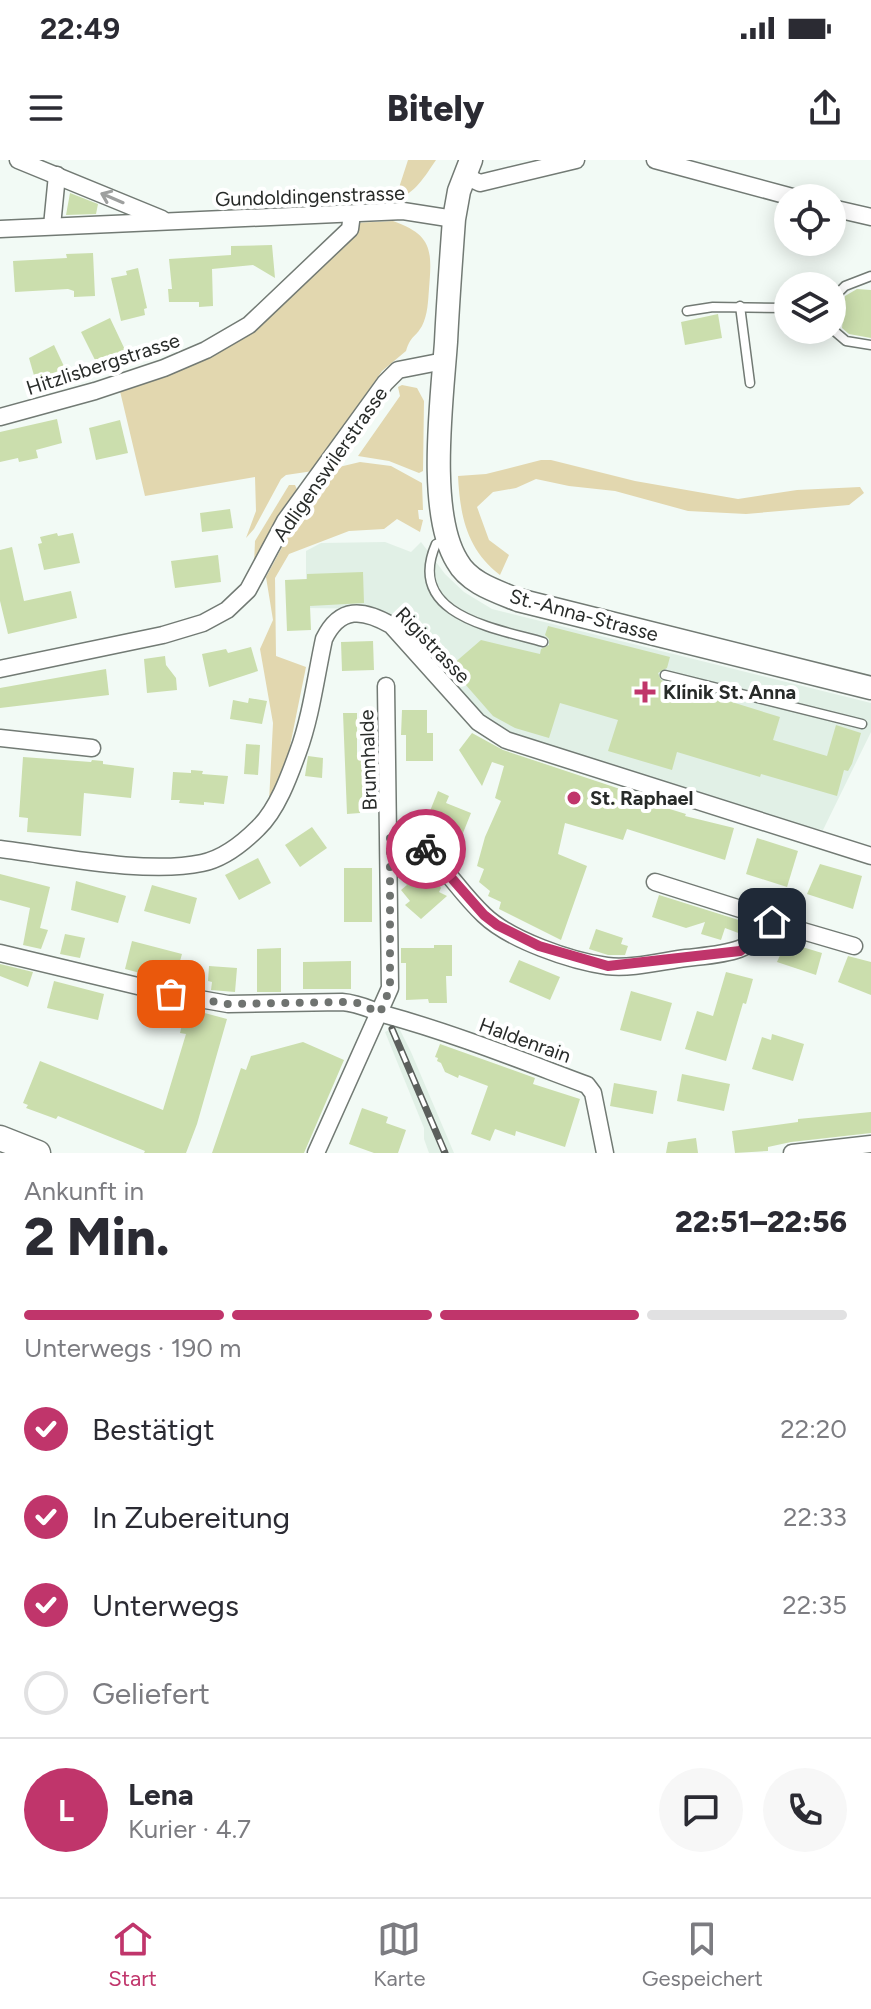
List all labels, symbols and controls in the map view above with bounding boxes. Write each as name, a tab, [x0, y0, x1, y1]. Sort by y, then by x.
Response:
text: 22:49	[40, 10, 120, 47]
icon: menu	[24, 86, 68, 130]
icon: share	[803, 86, 847, 130]
text: Bitely	[387, 87, 484, 130]
street label: Gundoldingenstrasse	[215, 181, 405, 211]
map controls	[774, 184, 846, 344]
button: locate	[774, 184, 846, 256]
one-way arrow	[100, 189, 125, 204]
button: layers	[774, 272, 846, 344]
street label: Hitzlisbergstrasse	[23, 328, 183, 400]
street label: Adligenswilerstrasse	[268, 382, 392, 546]
street label: St.-Anna-Strasse	[507, 584, 661, 646]
street label: Rigistrasse	[391, 602, 475, 688]
place label: Klinik St. Anna	[663, 680, 796, 704]
marker: Klinik St. Anna	[634, 681, 656, 703]
street label: Brunnhalde	[354, 709, 382, 811]
place label: St. Raphael	[590, 786, 694, 810]
marker: St. Raphael	[565, 789, 583, 807]
courier	[386, 809, 466, 889]
icon: bike	[404, 827, 448, 871]
pin	[738, 888, 806, 956]
icon: home	[750, 900, 794, 944]
pin	[137, 960, 205, 1028]
icon: bag	[149, 972, 193, 1016]
street label: Haldenrain	[476, 1012, 574, 1068]
text: Ankunft in	[24, 1175, 144, 1207]
text: 22:51–22:56	[675, 1203, 847, 1240]
text: 2 Min.	[24, 1206, 170, 1268]
text: Unterwegs · 190 m	[24, 1332, 241, 1364]
icon: check	[24, 1407, 68, 1451]
text: Bestätigt	[92, 1411, 215, 1448]
text: 22:20	[780, 1413, 847, 1445]
icon: check	[24, 1495, 68, 1539]
text: In Zubereitung	[92, 1499, 290, 1536]
text: 22:33	[783, 1501, 847, 1533]
icon: check	[24, 1583, 68, 1627]
text: Unterwegs	[92, 1587, 239, 1624]
text: 22:35	[782, 1589, 847, 1621]
text: Geliefert	[92, 1675, 210, 1712]
button: chat	[659, 1768, 743, 1852]
button: phone	[763, 1768, 847, 1852]
text: Lena	[128, 1776, 194, 1813]
text: L	[58, 1792, 74, 1829]
text: Kurier · 4.7	[128, 1813, 251, 1845]
tab: Start	[108, 1917, 157, 1992]
tab: Karte	[373, 1917, 425, 1992]
tab: Gespeichert	[642, 1917, 763, 1992]

